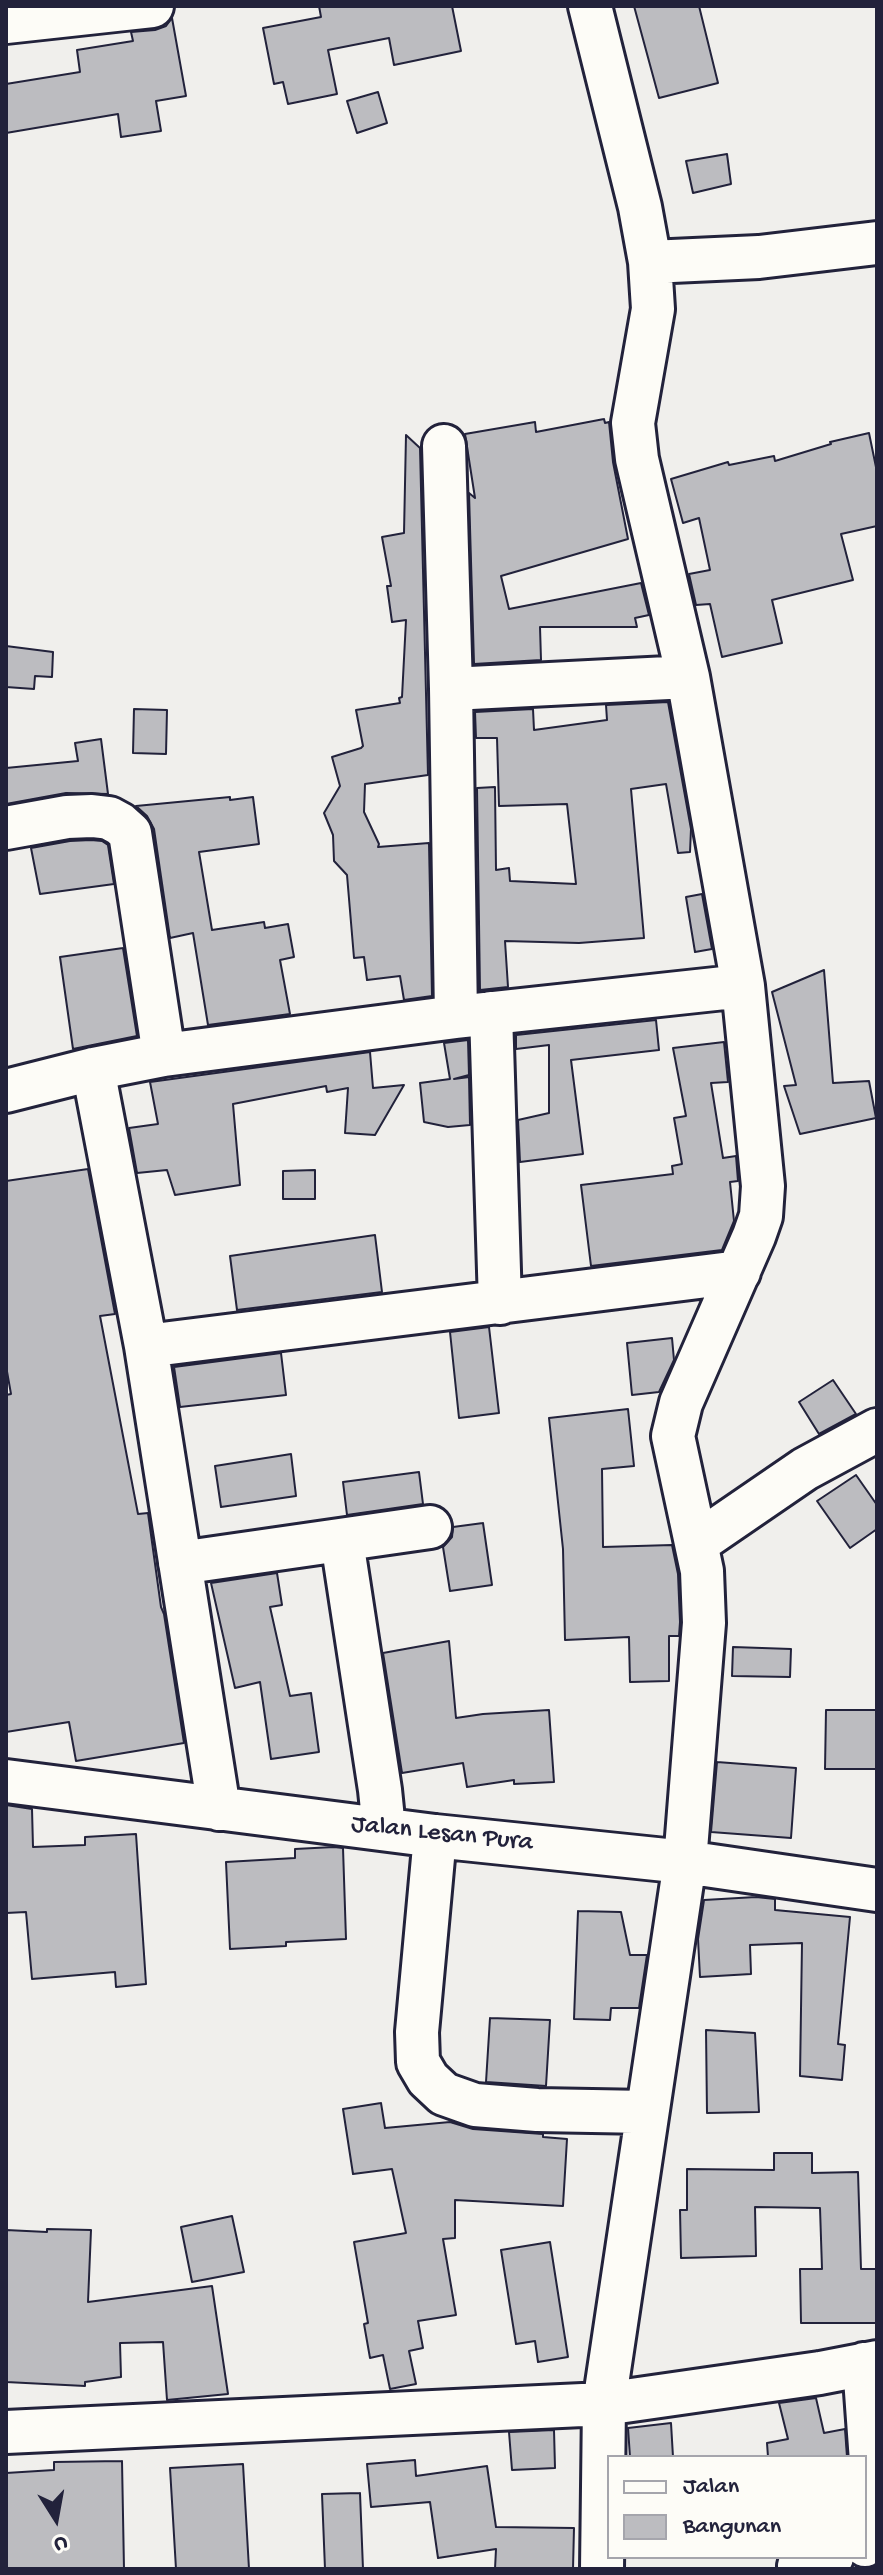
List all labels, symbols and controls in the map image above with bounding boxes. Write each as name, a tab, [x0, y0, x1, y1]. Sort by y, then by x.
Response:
street label: Jalan Lesan Pura	[350, 1810, 534, 1860]
legend	[607, 2455, 867, 2559]
text: Jalan	[683, 2473, 739, 2502]
north arrow	[16, 2479, 96, 2559]
text: Bangunan	[683, 2513, 781, 2542]
text: U	[52, 2529, 69, 2557]

